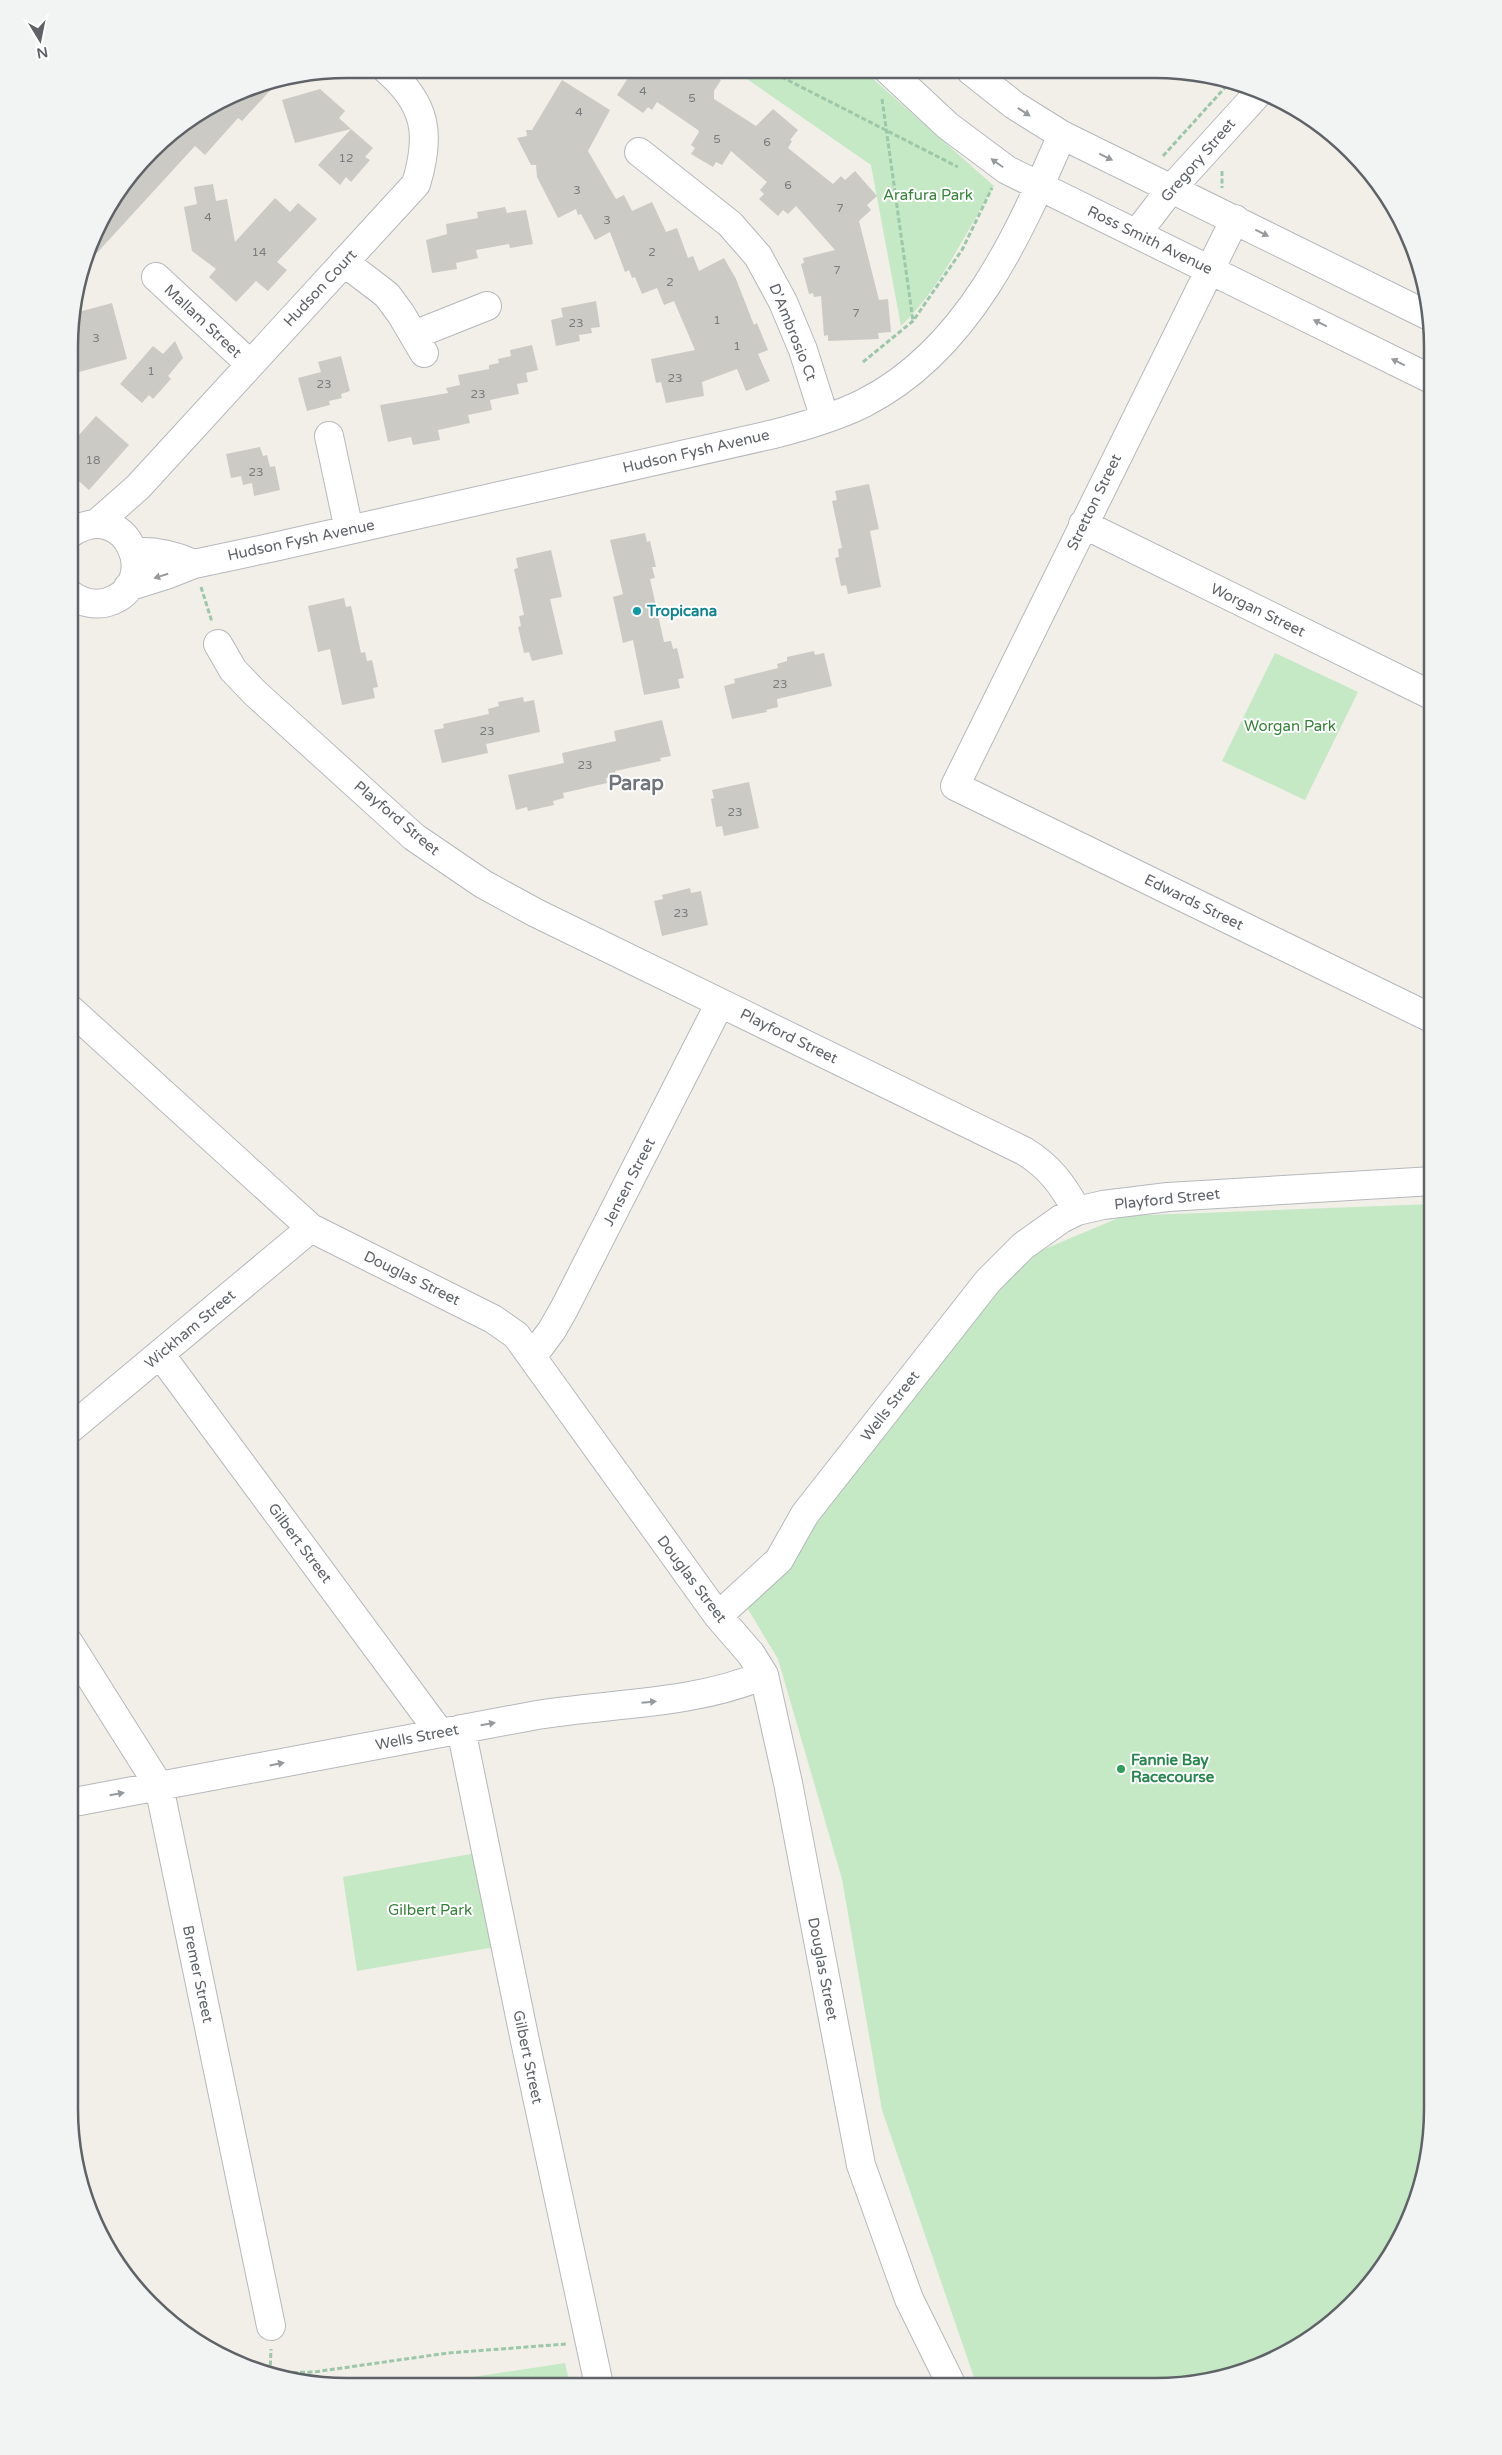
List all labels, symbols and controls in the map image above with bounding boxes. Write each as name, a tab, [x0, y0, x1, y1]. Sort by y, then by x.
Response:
north arrow	[15, 15, 65, 65]
text: N	[35, 43, 49, 62]
house number: 4	[639, 84, 647, 98]
house number: 5	[688, 91, 696, 105]
house number: 4	[575, 105, 583, 119]
one-way arrow	[1018, 107, 1031, 116]
street label: Gregory Street	[1157, 114, 1239, 205]
house number: 5	[713, 132, 721, 146]
house number: 6	[763, 135, 771, 149]
house number: 12	[338, 151, 354, 165]
one-way arrow	[1098, 153, 1113, 161]
one-way arrow	[990, 158, 1004, 168]
house number: 6	[784, 178, 792, 192]
house number: 3	[573, 183, 581, 197]
park label: Arafura Park	[883, 186, 973, 204]
house number: 7	[836, 201, 844, 215]
street label: Ross Smith Avenue	[1084, 202, 1216, 278]
house number: 4	[204, 210, 212, 224]
house number: 3	[603, 213, 611, 227]
one-way arrow	[1255, 229, 1269, 237]
house number: 14	[251, 245, 267, 259]
street label: Hudson Court	[280, 245, 361, 330]
house number: 2	[648, 245, 656, 259]
house number: 7	[833, 263, 841, 277]
house number: 2	[666, 275, 674, 289]
street label: Mallam Street	[161, 281, 246, 362]
street label: D'Ambrosio Ct	[765, 281, 821, 384]
house number: 7	[852, 306, 860, 320]
house number: 1	[713, 313, 721, 327]
house number: 23	[568, 316, 584, 330]
one-way arrow	[1313, 319, 1327, 327]
house number: 3	[92, 331, 100, 345]
house number: 1	[733, 339, 741, 353]
one-way arrow	[1391, 358, 1405, 366]
house number: 1	[147, 364, 155, 378]
house number: 23	[667, 371, 683, 385]
house number: 23	[316, 377, 332, 391]
house number: 23	[470, 387, 486, 401]
street label: Hudson Fysh Avenue	[621, 425, 771, 477]
street label: Stretton Street	[1063, 451, 1125, 553]
house number: 18	[85, 453, 101, 467]
house number: 23	[248, 465, 264, 479]
street label: Hudson Fysh Avenue	[226, 516, 376, 564]
one-way arrow	[154, 573, 169, 581]
street label: Worgan Street	[1208, 579, 1308, 641]
place label: Tropicana	[646, 602, 717, 621]
marker: Tropicana	[631, 605, 643, 617]
house number: 23	[772, 677, 788, 691]
park label: Worgan Park	[1244, 717, 1336, 735]
house number: 23	[479, 724, 495, 738]
house number: 23	[577, 758, 593, 772]
district label: Parap	[608, 772, 664, 796]
street label: Playford Street	[351, 777, 444, 859]
house number: 23	[727, 805, 743, 819]
street label: Edwards Street	[1142, 870, 1247, 934]
house number: 23	[673, 906, 689, 920]
street label: Playford Street	[737, 1005, 841, 1067]
street label: Jensen Street	[599, 1135, 659, 1229]
street label: Playford Street	[1113, 1184, 1221, 1214]
street label: Douglas Street	[361, 1247, 463, 1309]
street label: Wickham Street	[141, 1286, 239, 1372]
street label: Wells Street	[857, 1367, 923, 1445]
street label: Gilbert Street	[264, 1500, 336, 1587]
street label: Douglas Street	[653, 1532, 731, 1626]
one-way arrow	[641, 1698, 657, 1706]
one-way arrow	[480, 1719, 496, 1727]
street label: Wells Street	[374, 1720, 460, 1754]
place label: Fannie Bay Racecourse	[1131, 1751, 1215, 1786]
one-way arrow	[269, 1760, 284, 1768]
marker: Fannie Bay Racecourse	[1115, 1763, 1127, 1775]
one-way arrow	[110, 1790, 125, 1798]
park label: Gilbert Park	[388, 1901, 472, 1919]
street label: Douglas Street	[804, 1916, 842, 2022]
street label: Bremer Street	[179, 1924, 217, 2025]
street label: Gilbert Street	[509, 2009, 547, 2106]

